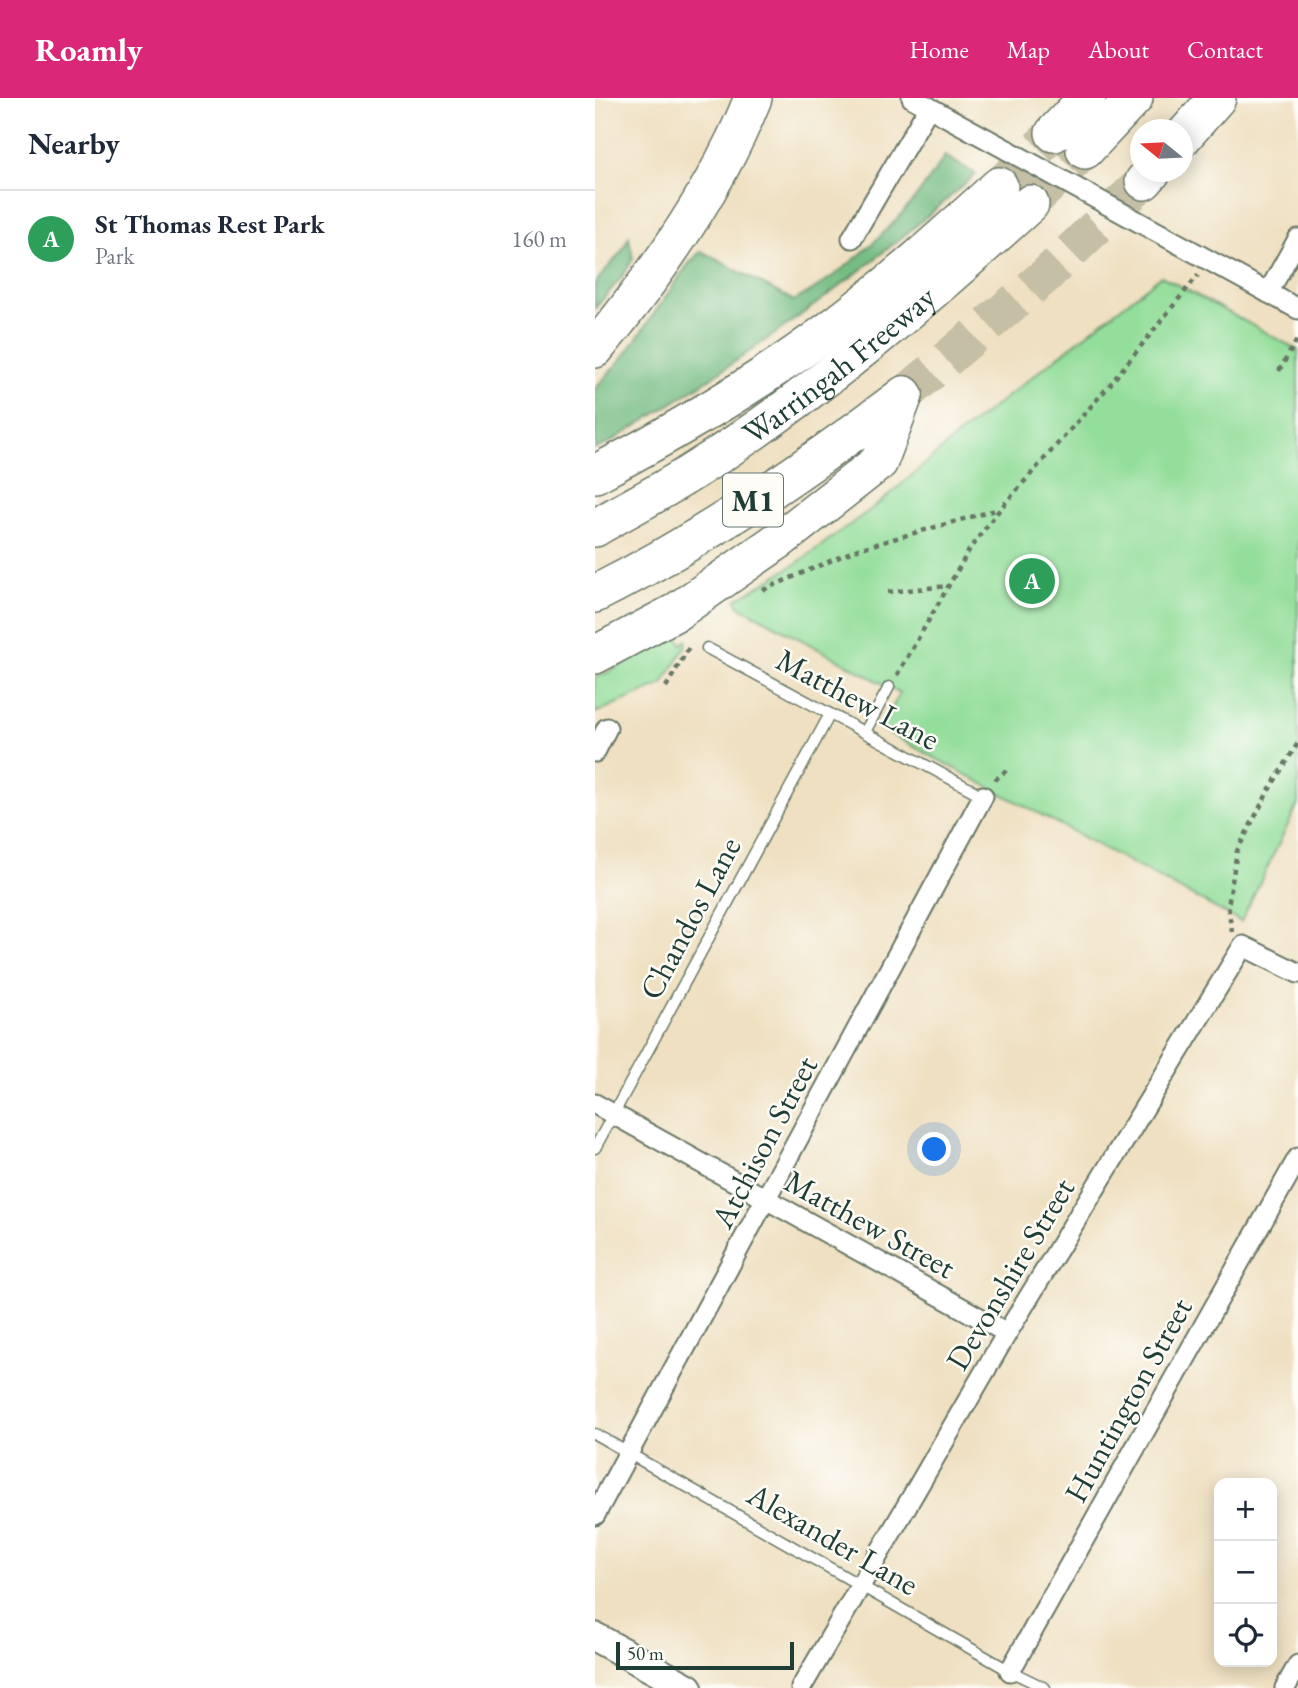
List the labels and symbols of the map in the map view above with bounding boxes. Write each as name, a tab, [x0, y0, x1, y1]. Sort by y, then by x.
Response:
north arrow	[1130, 119, 1193, 182]
street label: Warringah Freeway	[734, 276, 945, 454]
road number: M1	[723, 474, 783, 526]
pin: A	[1009, 555, 1055, 607]
street label: Matthew Lane	[769, 638, 947, 760]
street label: Chandos Lane	[630, 829, 750, 1007]
street label: Atchison Street	[701, 1049, 827, 1236]
your location	[917, 1132, 951, 1166]
street label: Matthew Street	[777, 1160, 963, 1288]
street label: Devonshire Street	[936, 1170, 1084, 1378]
street label: Huntington Street	[1054, 1290, 1202, 1510]
street label: Alexander Lane	[739, 1472, 926, 1605]
scale bar	[616, 1639, 795, 1671]

